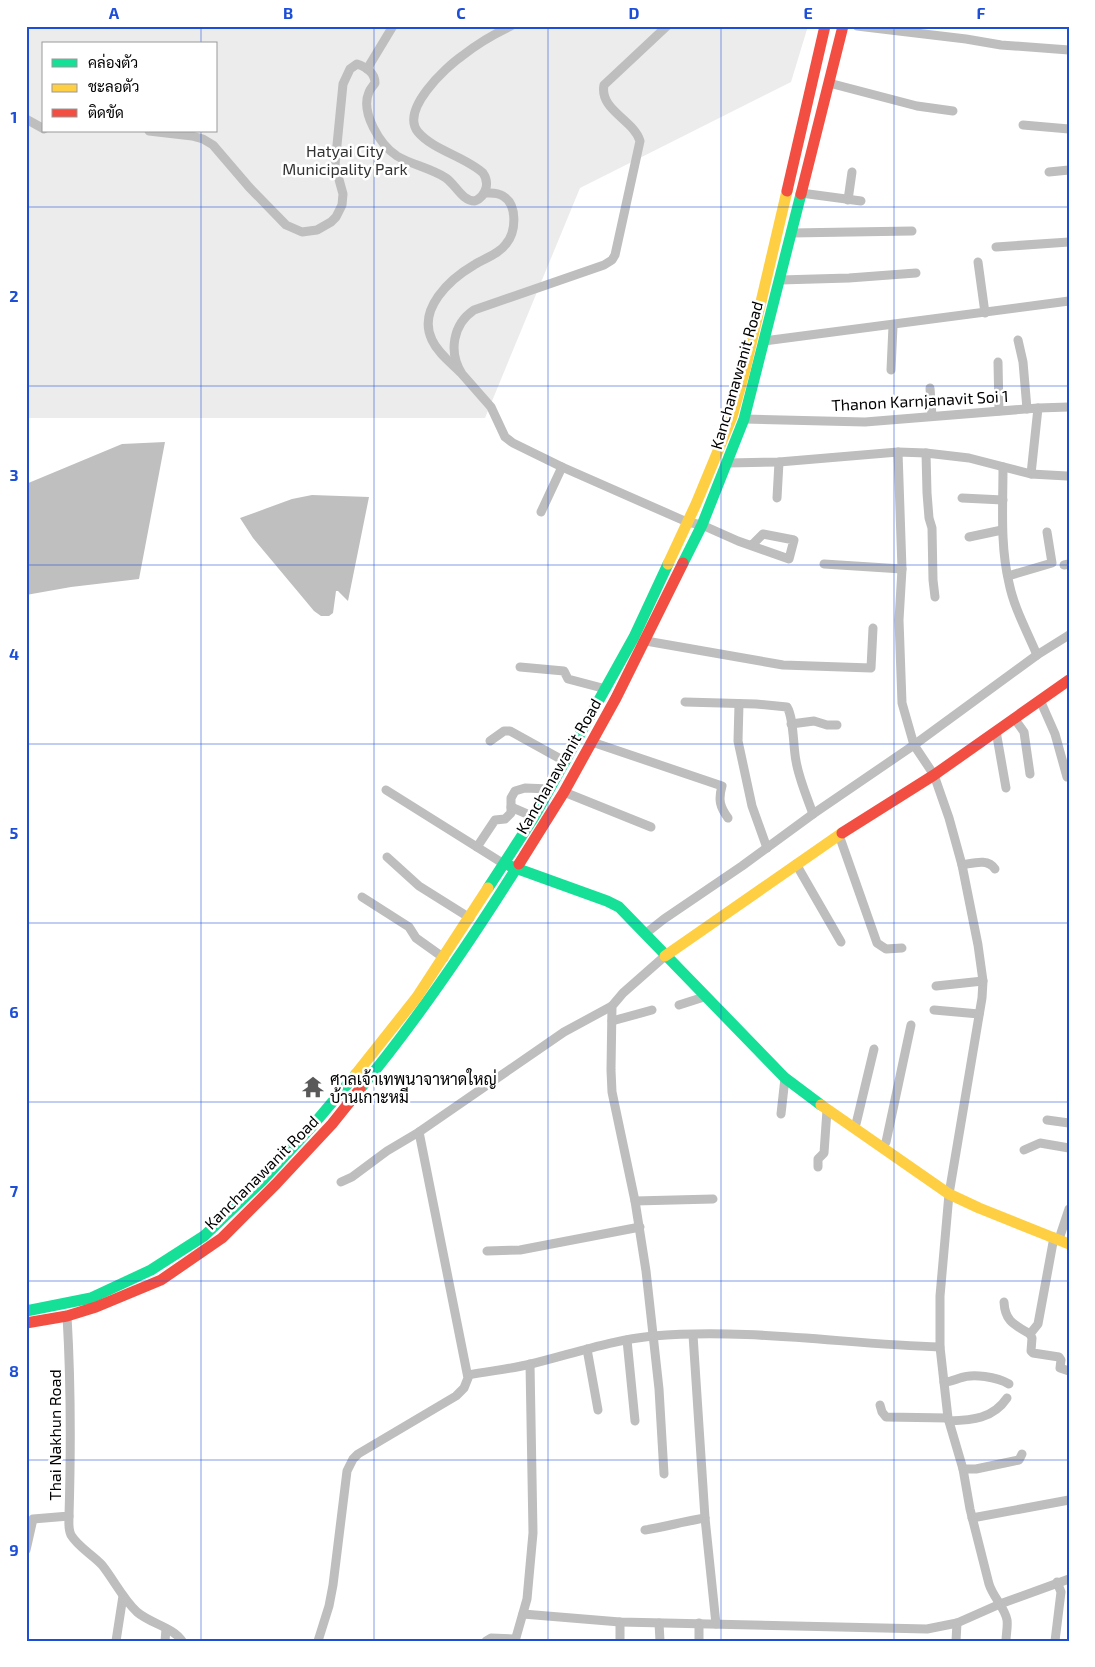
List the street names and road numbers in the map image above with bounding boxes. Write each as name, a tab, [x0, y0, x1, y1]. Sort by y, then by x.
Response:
street label: Kanchanawanit Road	[706, 299, 766, 451]
street label: Thanon Karnjanavit Soi 1	[831, 386, 1009, 415]
street label: Kanchanawanit Road	[511, 695, 605, 837]
street label: Kanchanawanit Road	[200, 1111, 322, 1233]
street label: Thai Nakhun Road	[45, 1369, 64, 1501]

